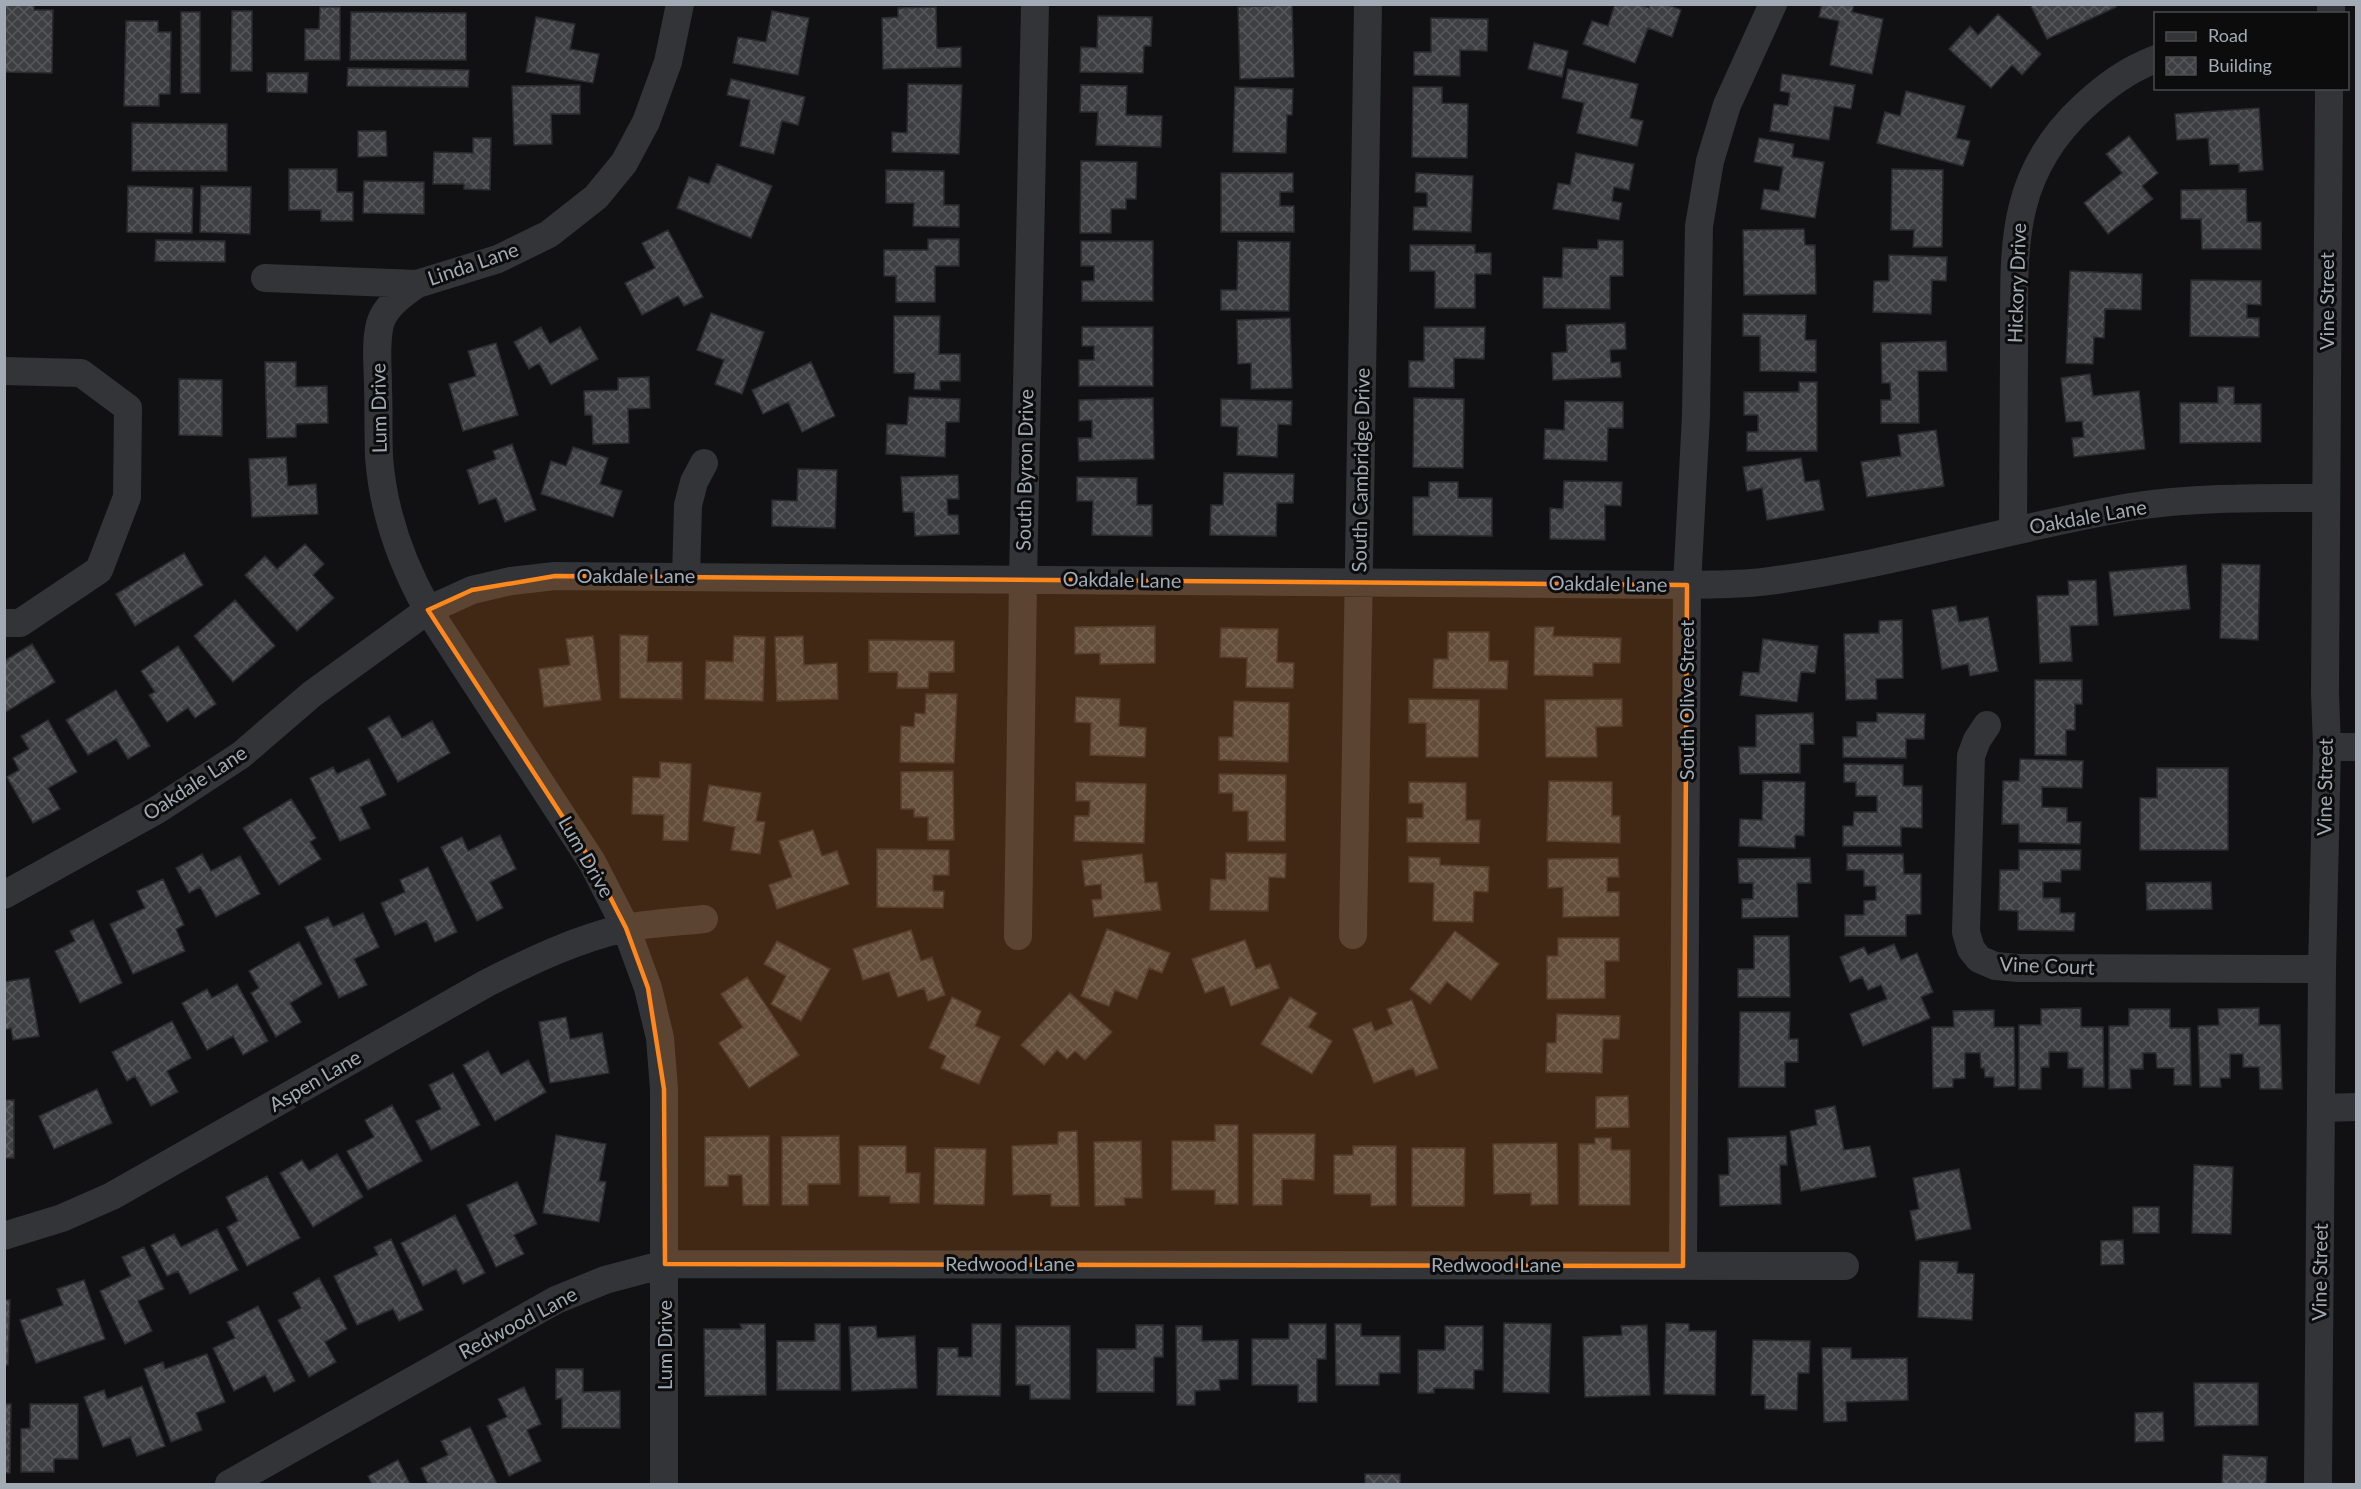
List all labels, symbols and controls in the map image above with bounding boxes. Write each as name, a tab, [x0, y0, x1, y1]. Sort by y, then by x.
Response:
legend	[2154, 12, 2349, 90]
text: Road	[2208, 24, 2248, 46]
text: Building	[2208, 54, 2272, 76]
street label: Hickory Drive	[2002, 222, 2030, 344]
street label: Linda Lane	[424, 236, 521, 290]
street label: Vine Street	[2314, 252, 2338, 350]
street label: Lum Drive	[365, 363, 391, 453]
street label: South Cambridge Drive	[1346, 368, 1374, 572]
street label: South Byron Drive	[1011, 389, 1037, 551]
street label: Oakdale Lane	[2027, 494, 2148, 538]
street label: Oakdale Lane	[577, 563, 695, 587]
street label: Oakdale Lane	[1062, 566, 1182, 592]
street label: Oakdale Lane	[1548, 570, 1668, 596]
street label: South Olive Street	[1674, 620, 1698, 780]
street label: Vine Street	[2311, 738, 2337, 836]
street label: Oakdale Lane	[138, 740, 251, 825]
street label: Lum Drive	[554, 811, 620, 902]
street label: Vine Court	[1999, 951, 2095, 979]
street label: Aspen Lane	[264, 1044, 365, 1116]
street label: Vine Street	[2306, 1223, 2332, 1321]
street label: Redwood Lane	[945, 1251, 1075, 1275]
street label: Redwood Lane	[1431, 1252, 1561, 1276]
street label: Redwood Lane	[454, 1281, 581, 1363]
street label: Lum Drive	[652, 1300, 676, 1390]

